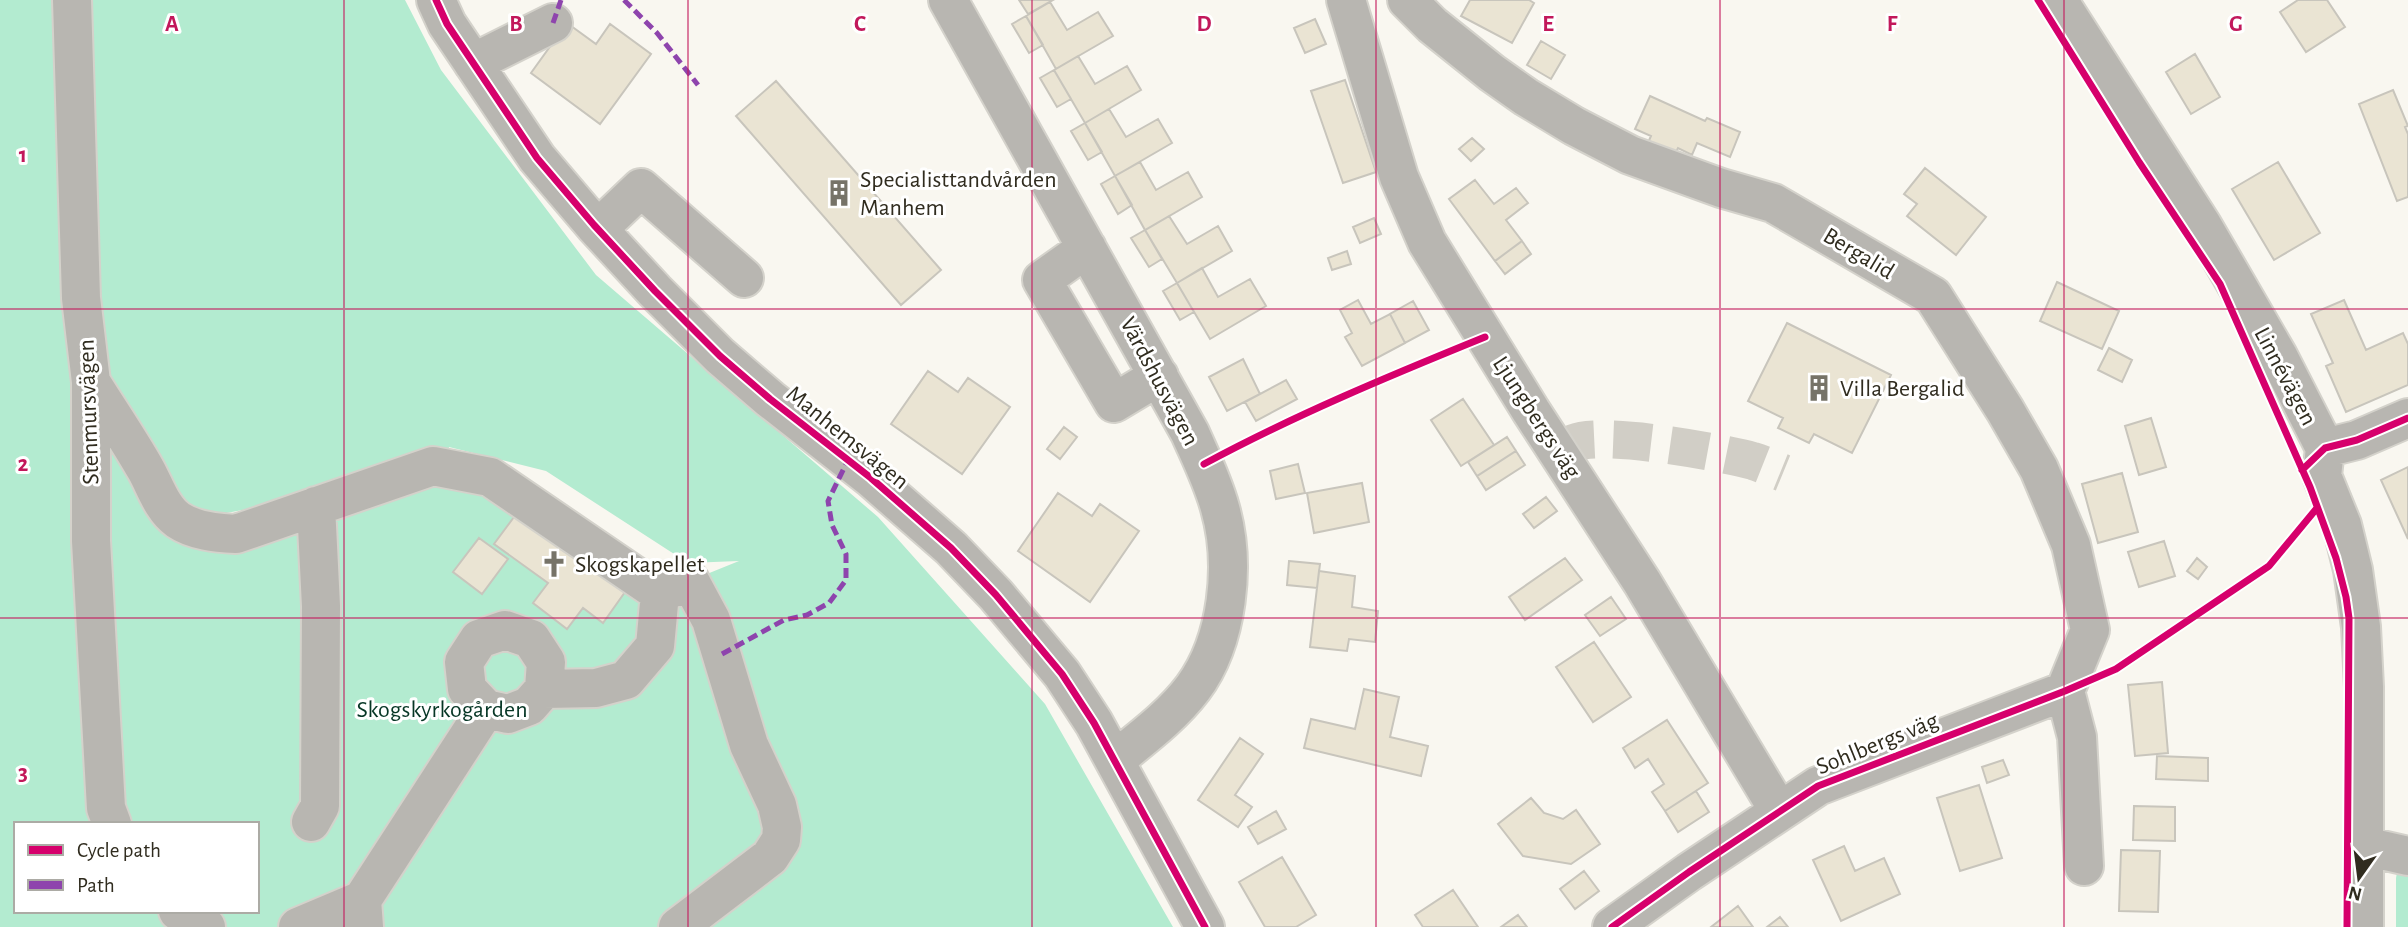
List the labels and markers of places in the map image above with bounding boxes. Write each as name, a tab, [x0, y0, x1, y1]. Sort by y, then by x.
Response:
place label: Specialisttandvården Manhem	[860, 168, 1057, 220]
building icon: Specialisttandvården Manhem	[824, 178, 854, 208]
building icon: Villa Bergalid	[1804, 373, 1834, 403]
place label: Villa Bergalid	[1840, 377, 1964, 401]
church icon: Skogskapellet	[539, 549, 569, 579]
place label: Skogskapellet	[575, 553, 705, 577]

